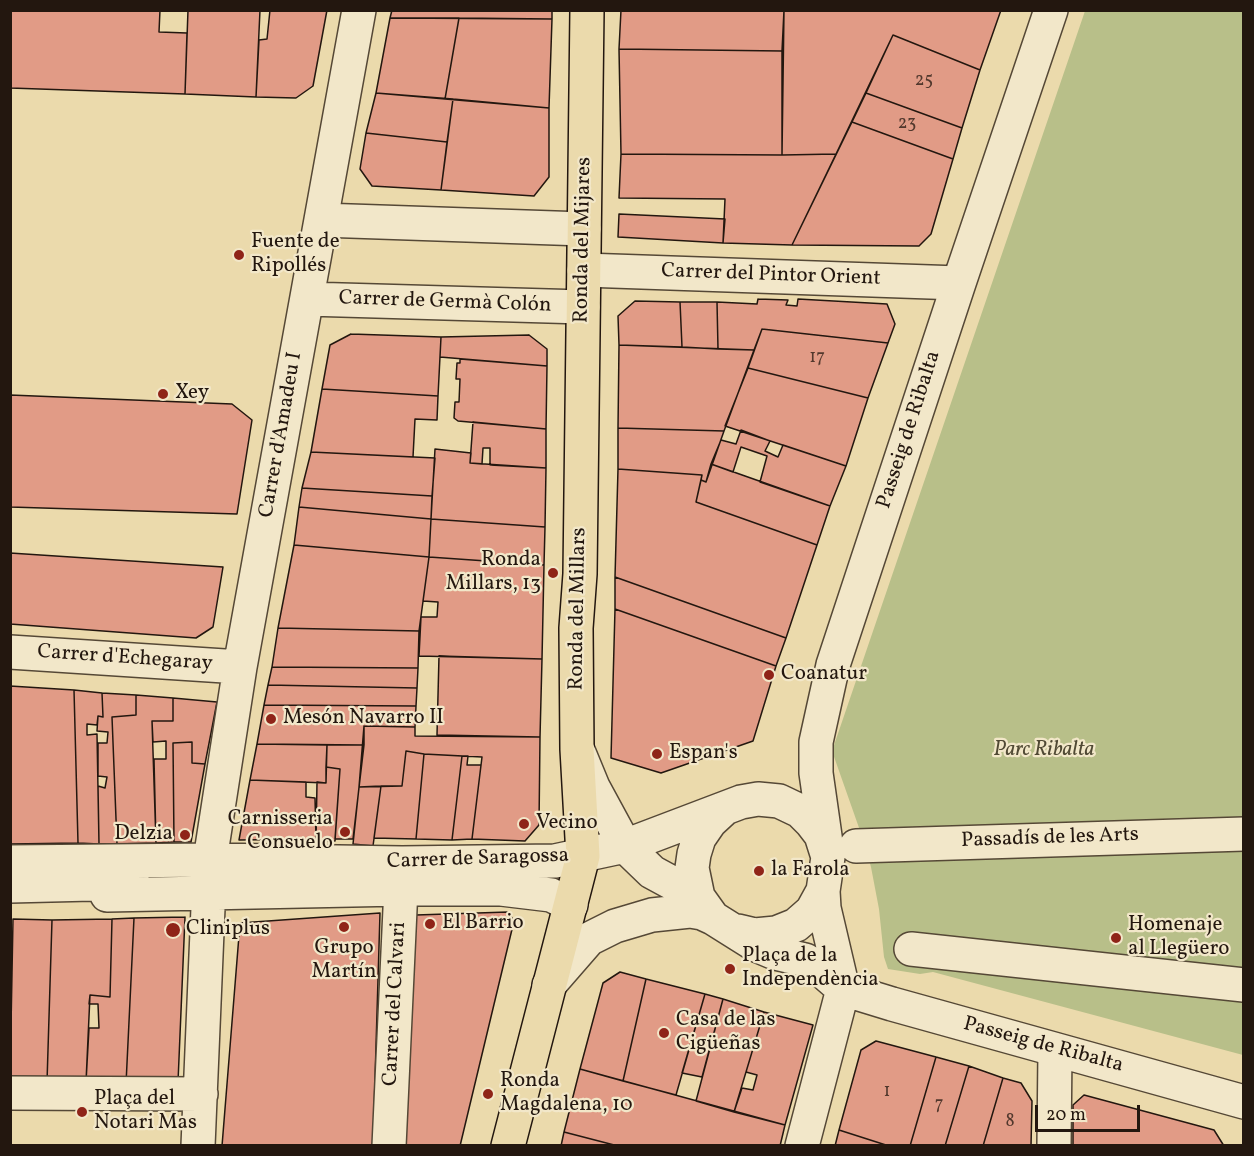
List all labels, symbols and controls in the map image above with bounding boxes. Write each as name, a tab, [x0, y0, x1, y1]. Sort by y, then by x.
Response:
house number: 25	[915, 71, 933, 93]
house number: 23	[898, 114, 916, 136]
street label: Ronda del Mijares	[570, 157, 598, 323]
place label: Fuente de Ripollés	[251, 230, 340, 280]
marker: Fuente de Ripollés	[232, 248, 246, 262]
street label: Carrer del Pintor Orient	[661, 260, 881, 292]
street label: Carrer de Germà Colón	[338, 287, 552, 319]
house number: 17	[809, 348, 825, 370]
street label: Passeig de Ribalta	[873, 348, 947, 512]
street label: Carrer d'Amadeu I	[255, 350, 309, 520]
place label: Xey	[175, 381, 209, 407]
marker: Xey	[156, 387, 170, 401]
street label: Ronda del Millars	[565, 527, 593, 691]
place label: Ronda Millars, 13	[446, 548, 541, 598]
marker: Ronda Millars, 13	[546, 566, 560, 580]
street label: Carrer d'Echegaray	[37, 640, 213, 678]
place label: Coanatur	[781, 662, 867, 688]
marker: Coanatur	[762, 668, 776, 682]
place label: Mesón Navarro II	[283, 706, 444, 732]
marker: Mesón Navarro II	[264, 712, 278, 726]
park label: Parc Ribalta	[994, 738, 1094, 764]
place label: Espan's	[669, 741, 738, 767]
marker: Espan's	[650, 747, 664, 761]
place label: Carnisseria Consuelo	[228, 807, 333, 857]
place label: Vecino	[536, 811, 598, 837]
marker: Vecino	[517, 817, 531, 831]
place label: Delzia	[114, 822, 173, 848]
street label: Passadís de les Arts	[961, 823, 1139, 855]
marker: Carnisseria Consuelo	[338, 825, 352, 839]
marker: Delzia	[178, 828, 192, 842]
street label: Carrer de Saragossa	[386, 844, 570, 876]
place label: la Farola	[771, 858, 850, 884]
marker: la Farola	[752, 864, 766, 878]
place label: El Barrio	[442, 911, 524, 937]
place label: Homenaje al Llegüero	[1128, 913, 1229, 963]
place label: Cliniplus	[186, 917, 270, 943]
marker: El Barrio	[423, 917, 437, 931]
marker: Grupo Martín	[337, 920, 351, 934]
marker: Cliniplus	[164, 921, 182, 939]
street label: Carrer del Calvari	[379, 921, 413, 1087]
marker: Homenaje al Llegüero	[1109, 931, 1123, 945]
place label: Grupo Martín	[311, 936, 377, 986]
place label: Plaça de la Independència	[742, 944, 879, 994]
marker: Plaça de la Independència	[723, 962, 737, 976]
place label: Casa de las Cigüeñas	[676, 1008, 776, 1058]
street label: Passeig de Ribalta	[960, 1013, 1126, 1079]
marker: Casa de las Cigüeñas	[657, 1026, 671, 1040]
place label: Ronda Magdalena, 10	[500, 1069, 633, 1119]
house number: 1	[884, 1082, 890, 1104]
place label: Plaça del Notari Mas	[94, 1087, 197, 1137]
marker: Ronda Magdalena, 10	[481, 1087, 495, 1101]
scale bar	[1038, 1093, 1143, 1131]
house number: 7	[935, 1095, 943, 1117]
text: 20 m	[1046, 1103, 1086, 1128]
marker: Plaça del Notari Mas	[75, 1105, 89, 1119]
house number: 8	[1005, 1112, 1015, 1134]

